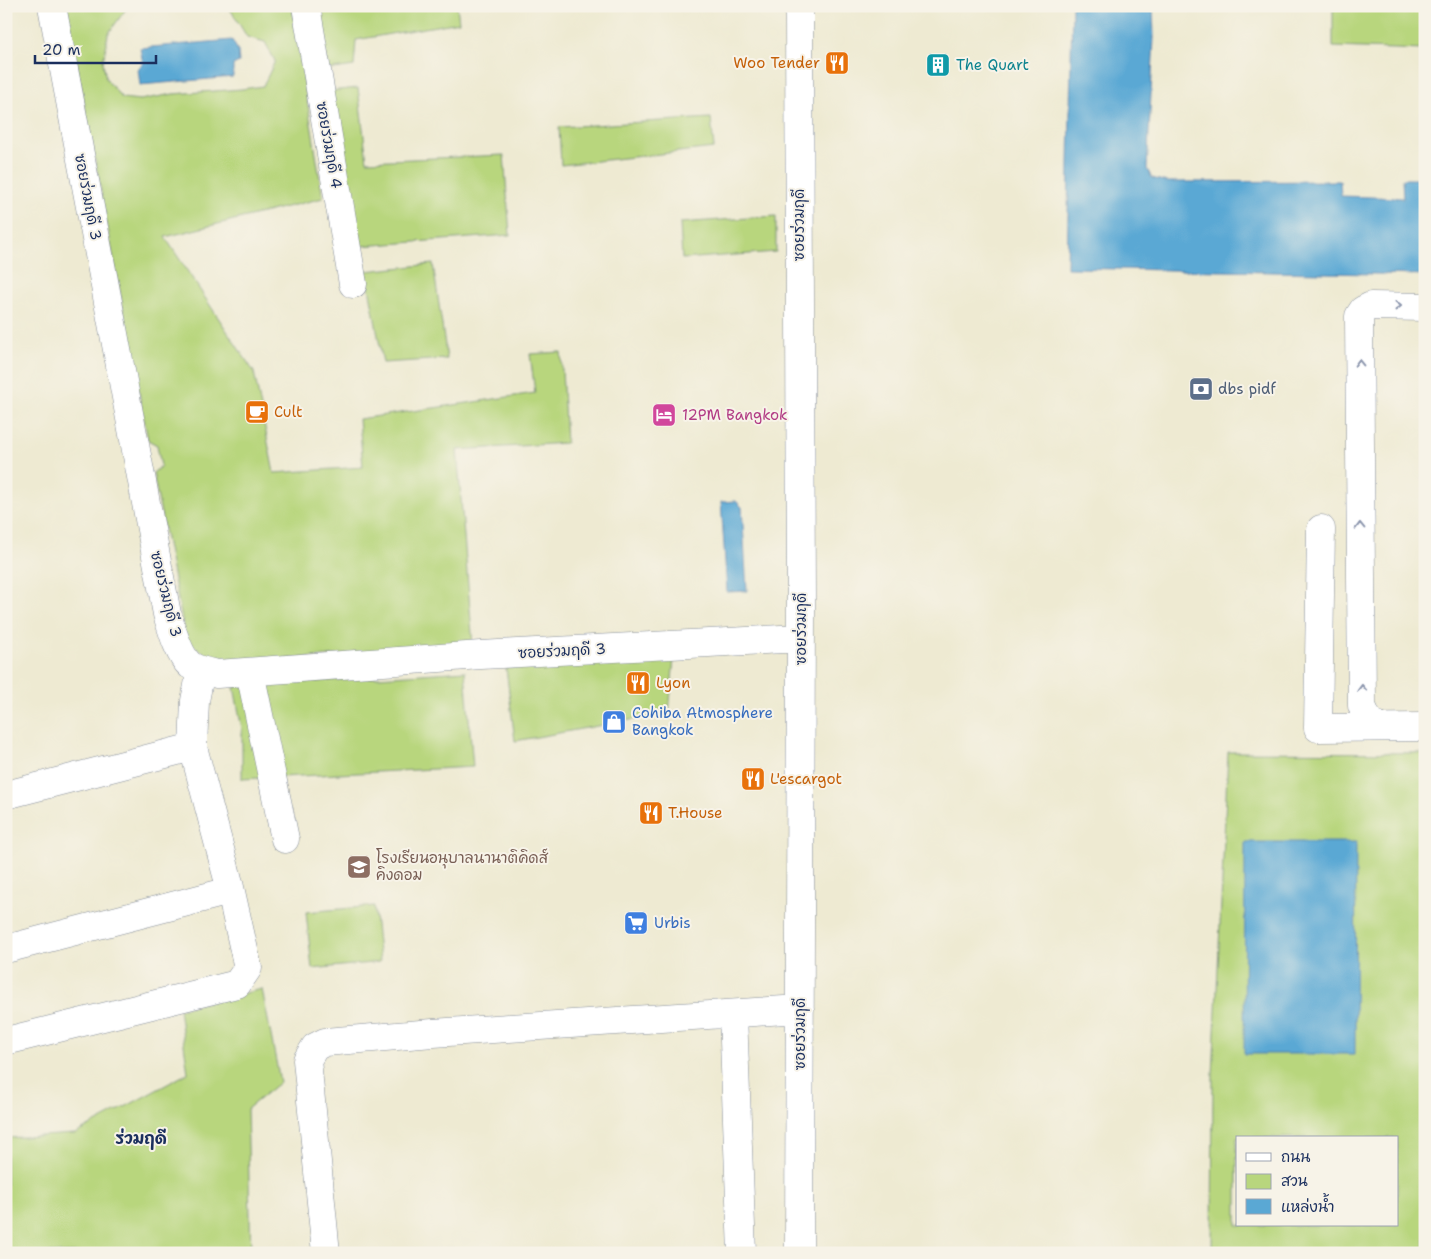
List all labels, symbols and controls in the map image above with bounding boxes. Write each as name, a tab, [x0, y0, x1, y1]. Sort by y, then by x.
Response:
scale bar	[35, 32, 156, 64]
text: 20 m	[42, 40, 81, 60]
restaurant icon: Woo Tender	[824, 50, 850, 76]
building icon: The Quart	[925, 52, 951, 78]
place label: Woo Tender	[733, 53, 820, 73]
place label: The Quart	[956, 55, 1029, 75]
street label: ซอยร่วมฤดี 4	[312, 100, 346, 190]
street label: ซอยร่วมฤดี 3	[70, 152, 106, 242]
street label: ซอยร่วมฤดี	[789, 189, 809, 261]
one-way arrow	[1394, 301, 1402, 311]
one-way arrow	[1354, 359, 1364, 367]
bank icon: dbs pidf	[1188, 376, 1214, 402]
place label: dbs pidf	[1218, 379, 1276, 399]
cafe icon: Cult	[244, 399, 270, 425]
place label: Cult	[274, 402, 303, 422]
hotel icon: 12PM Bangkok	[651, 402, 677, 428]
place label: 12PM Bangkok	[682, 405, 788, 425]
one-way arrow	[1355, 522, 1366, 530]
street label: ซอยร่วมฤดี 3	[146, 549, 186, 639]
street label: ซอยร่วมฤดี	[791, 593, 811, 665]
street label: ซอยร่วมฤดี 3	[518, 639, 606, 663]
restaurant icon: Lyon	[625, 670, 651, 696]
place label: Lyon	[656, 673, 690, 693]
one-way arrow	[1357, 684, 1367, 692]
place label: Cohiba Atmosphere Bangkok	[632, 703, 773, 740]
shop icon: Cohiba Atmosphere Bangkok	[601, 709, 627, 735]
restaurant icon: L'escargot	[740, 766, 766, 792]
place label: L'escargot	[770, 769, 842, 789]
restaurant icon: T.House	[638, 800, 664, 826]
place label: T.House	[668, 803, 723, 823]
place label: โรงเรียนอนุบาลนานาติคิดส์ คิงดอม	[376, 848, 549, 885]
school or university icon: โรงเรียนอนุบาลนานาติคิดส์ คิงดอม	[346, 854, 372, 880]
supermarket icon: Urbis	[623, 910, 649, 936]
place label: Urbis	[654, 913, 691, 933]
street label: ซอยร่วมฤดี	[790, 998, 810, 1070]
district label: ร่วมฤดี	[115, 1128, 167, 1150]
legend	[1236, 1136, 1398, 1226]
text: ถนน	[1281, 1147, 1310, 1167]
text: สวน	[1281, 1171, 1308, 1191]
text: แหล่งน้ำ	[1281, 1193, 1335, 1217]

